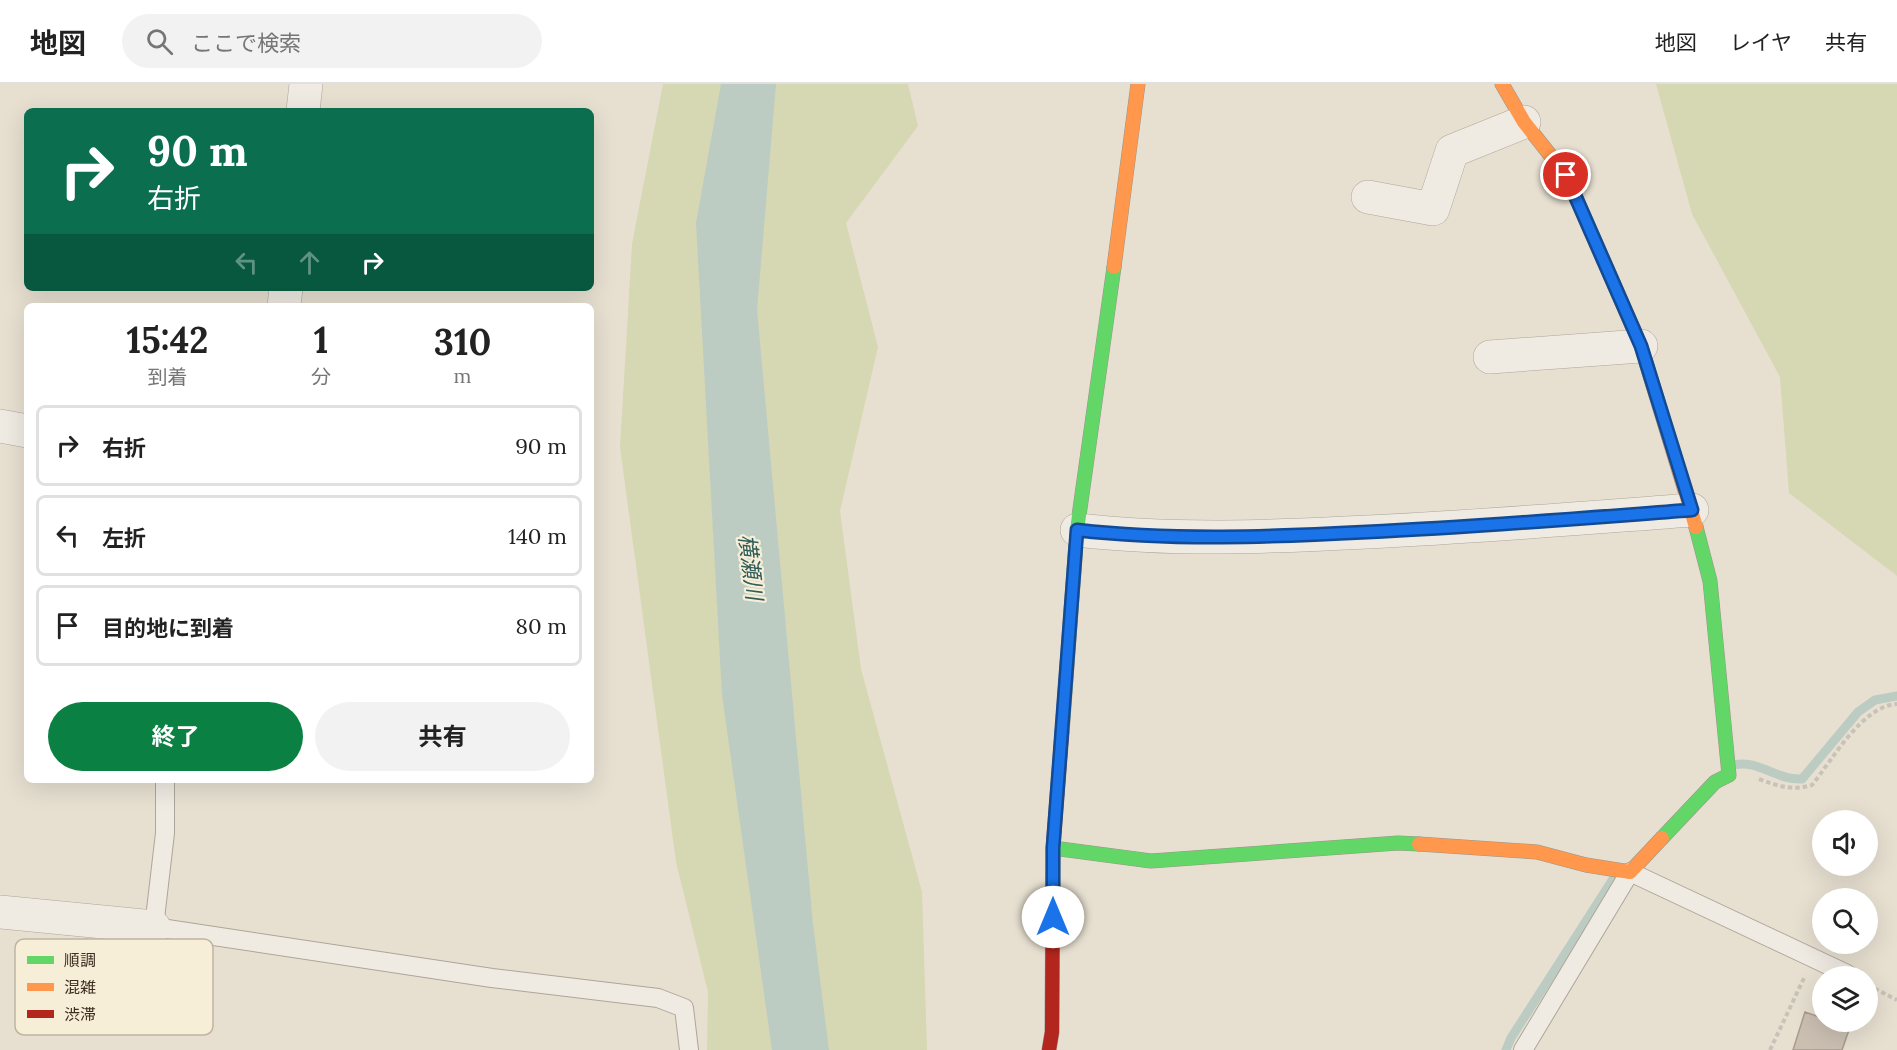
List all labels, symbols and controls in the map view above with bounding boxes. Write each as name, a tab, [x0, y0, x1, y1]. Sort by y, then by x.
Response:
search box	[122, 14, 542, 68]
text: 地図	[30, 25, 86, 61]
icon: search	[143, 25, 176, 58]
text: ここで検索	[191, 29, 301, 57]
text: 地図	[1655, 29, 1697, 56]
text: レイヤ	[1730, 29, 1792, 56]
text: 共有	[1825, 29, 1867, 56]
text: 90 m	[147, 124, 248, 178]
icon: right	[48, 132, 126, 210]
pin	[1540, 149, 1591, 200]
icon: arrive	[1549, 158, 1582, 191]
text: 右折	[147, 181, 201, 215]
icon: left	[230, 246, 263, 279]
icon: ahead	[293, 246, 326, 279]
icon: right	[356, 246, 389, 279]
text: 15:42	[127, 317, 209, 363]
text: 1	[314, 317, 328, 363]
text: 310	[434, 319, 491, 365]
text: m	[454, 363, 472, 388]
text: 到着	[148, 364, 188, 389]
text: 分	[311, 364, 331, 389]
icon: right	[51, 429, 84, 462]
text: 90 m	[515, 432, 567, 460]
text: 右折	[102, 434, 146, 462]
icon: left	[51, 519, 84, 552]
text: 140 m	[508, 522, 567, 550]
text: 左折	[102, 524, 146, 552]
water label: 横瀬川	[733, 533, 769, 603]
icon: arrive	[51, 609, 84, 642]
text: 80 m	[516, 612, 567, 640]
text: 目的地に到着	[102, 614, 234, 642]
button: 終了	[48, 702, 303, 771]
button: 共有	[315, 702, 570, 771]
map controls	[1812, 810, 1878, 1032]
button: sound	[1812, 810, 1878, 876]
position arrow	[1021, 885, 1085, 949]
button: search	[1812, 888, 1878, 954]
legend	[15, 939, 213, 1035]
text: 順調	[64, 950, 96, 970]
button: layers	[1812, 966, 1878, 1032]
text: 混雑	[64, 977, 96, 997]
text: 渋滞	[64, 1004, 96, 1024]

